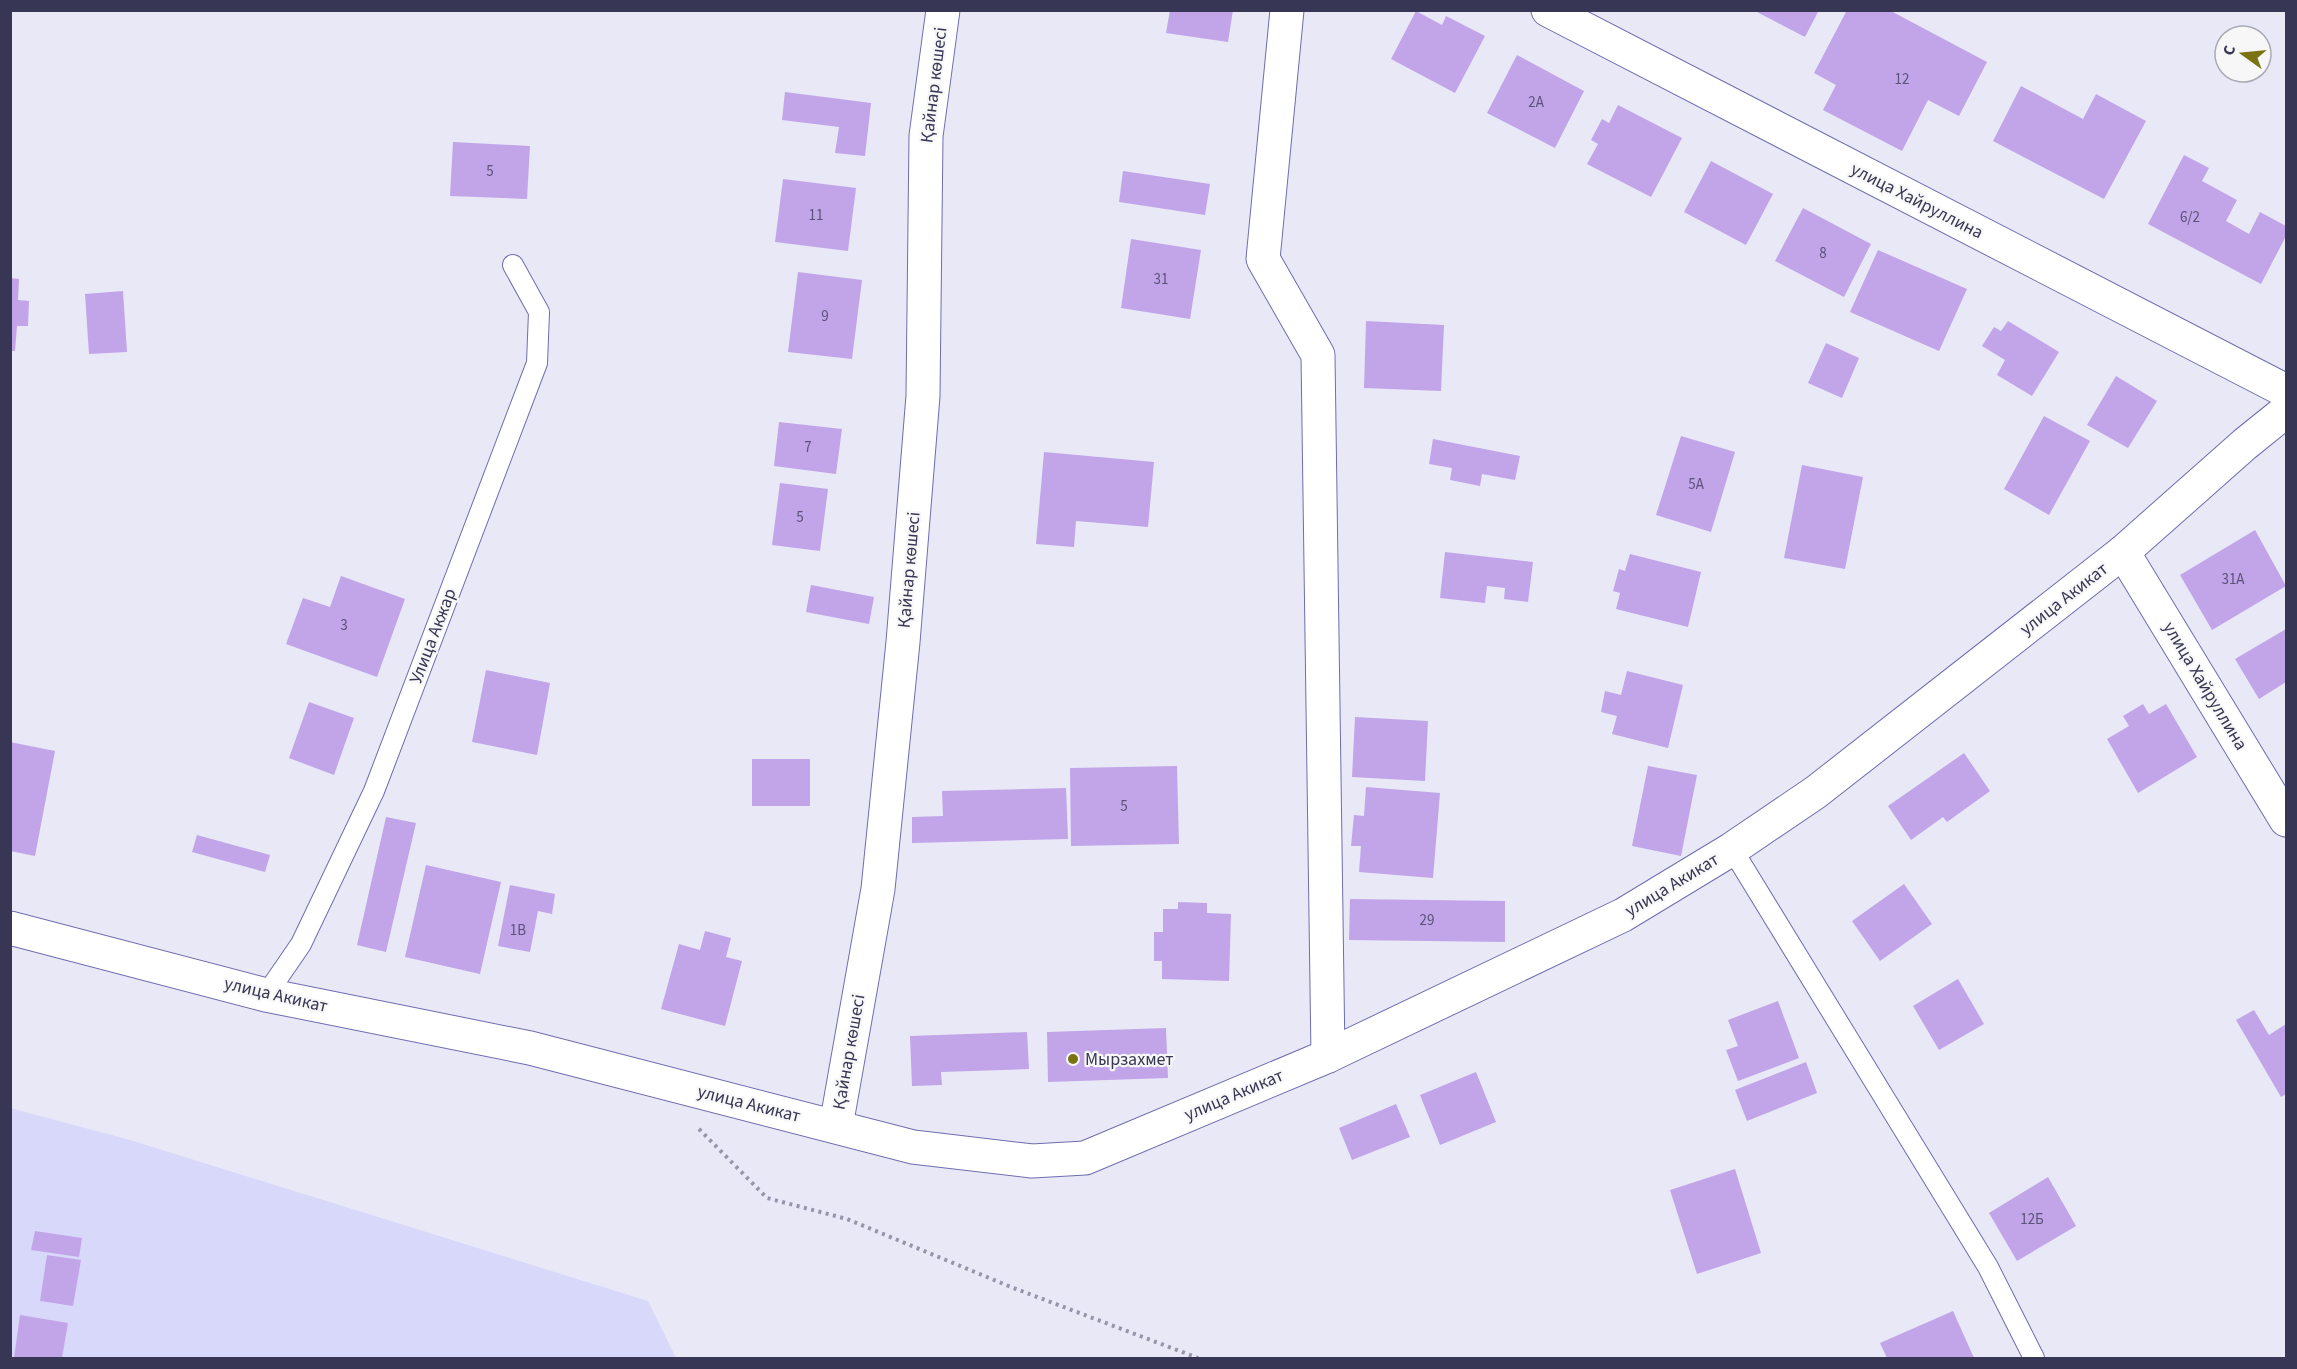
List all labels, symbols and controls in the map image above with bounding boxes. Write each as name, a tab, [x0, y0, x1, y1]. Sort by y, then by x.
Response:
north arrow	[2213, 24, 2273, 84]
street label: Қайнар көшесі	[914, 26, 954, 144]
text: С	[2218, 43, 2241, 58]
house number: 12	[1895, 69, 1909, 90]
house number: 2А	[1528, 92, 1545, 113]
street label: улица Хайруллина	[1846, 157, 1988, 245]
house number: 5	[486, 161, 494, 182]
house number: 11	[809, 205, 823, 226]
house number: 6/2	[2180, 207, 2200, 228]
house number: 8	[1819, 243, 1827, 264]
house number: 31	[1154, 269, 1168, 290]
house number: 9	[821, 306, 829, 327]
house number: 7	[804, 437, 812, 458]
house number: 5А	[1688, 474, 1705, 495]
house number: 5	[796, 507, 804, 528]
street label: Қайнар көшесі	[891, 511, 927, 629]
street label: улица Акикат	[2015, 557, 2113, 641]
house number: 31А	[2221, 569, 2245, 590]
street label: Улица Акжар	[403, 585, 463, 687]
house number: 3	[340, 615, 348, 636]
street label: улица Хайруллина	[2157, 617, 2253, 755]
house number: 5	[1120, 796, 1128, 817]
street label: улица Акикат	[1620, 847, 1724, 923]
house number: 29	[1420, 910, 1434, 931]
house number: 1В	[510, 920, 526, 941]
street label: улица Акикат	[222, 971, 330, 1019]
street label: Қайнар көшесі	[827, 992, 871, 1112]
place label: Мырзахмет	[1085, 1047, 1174, 1072]
marker: Мырзахмет	[1066, 1052, 1080, 1066]
street label: улица Акикат	[1181, 1063, 1287, 1127]
street label: улица Акикат	[695, 1079, 803, 1129]
house number: 12Б	[2020, 1209, 2044, 1230]

